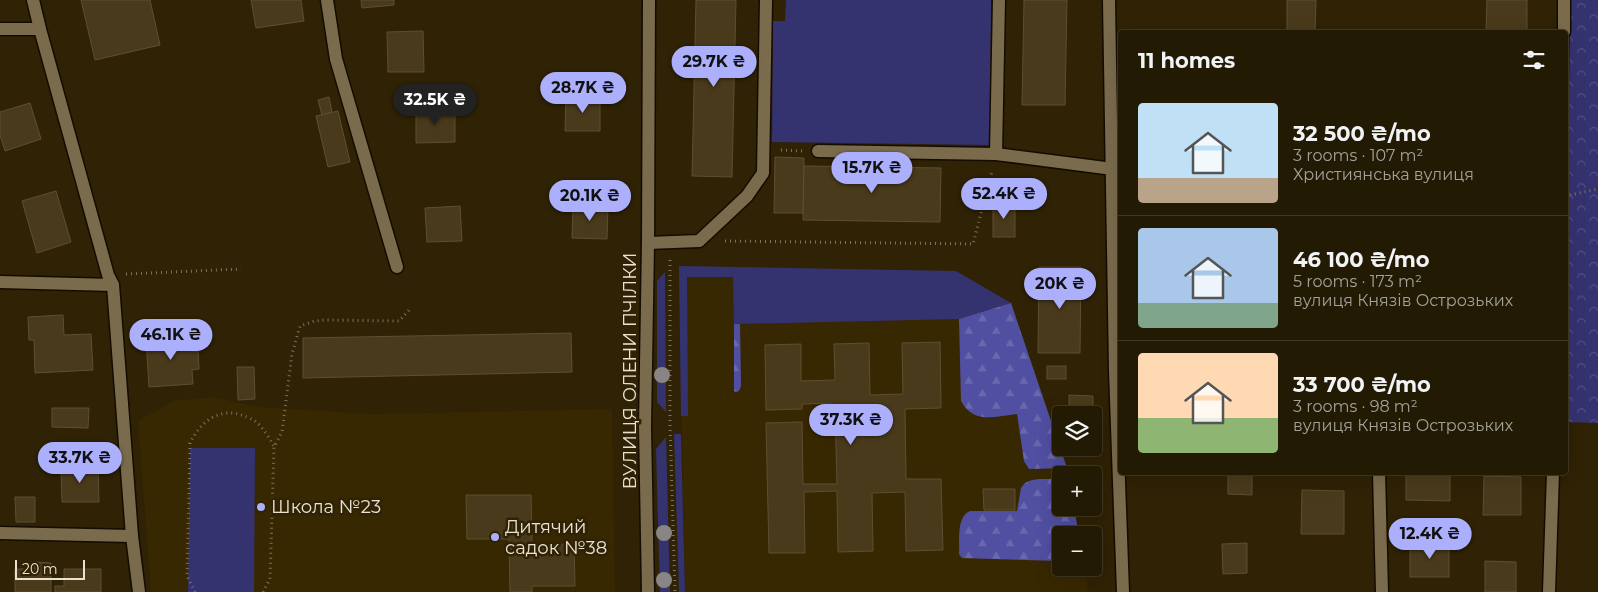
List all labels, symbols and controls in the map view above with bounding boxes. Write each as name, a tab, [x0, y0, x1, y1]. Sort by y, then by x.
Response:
pin: 29.7K ₴	[668, 46, 760, 88]
icon: filters	[1520, 46, 1548, 74]
text: 11 homes	[1138, 48, 1235, 73]
text: 29.7K ₴	[683, 52, 745, 71]
pin: 28.7K ₴	[537, 72, 629, 114]
text: 28.7K ₴	[551, 78, 615, 97]
pin: 32.5K ₴	[389, 84, 481, 126]
text: 32.5K ₴	[404, 90, 466, 109]
text: 32 500 ₴/mo	[1293, 121, 1431, 146]
icon: home	[1178, 123, 1238, 183]
text: 3 rooms · 107 m²	[1293, 146, 1423, 165]
pin: 15.7K ₴	[826, 152, 918, 194]
text: 15.7K ₴	[842, 158, 902, 177]
text: Християнська вулиця	[1293, 165, 1474, 184]
pin: 52.4K ₴	[958, 178, 1050, 220]
pin: 20.1K ₴	[544, 180, 636, 222]
text: 52.4K ₴	[972, 184, 1036, 203]
text: 20.1K ₴	[560, 186, 620, 205]
text: 46 100 ₴/mo	[1293, 247, 1430, 272]
icon: home	[1178, 248, 1238, 308]
street label: ВУЛИЦЯ ОЛЕНИ ПЧІЛКИ	[619, 253, 641, 489]
pin: 20K ₴	[1025, 268, 1095, 310]
text: 5 rooms · 173 m²	[1293, 272, 1422, 291]
text: 20K ₴	[1035, 274, 1085, 293]
text: вулиця Князів Острозьких	[1293, 291, 1513, 310]
pin: 46.1K ₴	[125, 318, 217, 361]
text: 46.1K ₴	[140, 325, 202, 344]
text: 33 700 ₴/mo	[1293, 372, 1431, 397]
icon: home	[1178, 373, 1238, 433]
text: 3 rooms · 98 m²	[1293, 397, 1418, 416]
pin: 37.3K ₴	[805, 404, 897, 446]
map controls	[1052, 406, 1102, 576]
button: layers	[1052, 406, 1102, 456]
text: 37.3K ₴	[820, 410, 882, 429]
text: вулиця Князів Острозьких	[1293, 416, 1513, 435]
pin: 33.7K ₴	[34, 442, 126, 484]
text: 33.7K ₴	[49, 448, 111, 467]
button: +	[1052, 466, 1102, 516]
place label: Школа №23	[271, 496, 381, 518]
marker: Школа №23	[255, 501, 267, 513]
place label: Дитячий садок №38	[505, 516, 607, 559]
pin: 12.4K ₴	[1384, 518, 1476, 560]
text: 12.4K ₴	[1400, 524, 1460, 543]
button: −	[1052, 526, 1102, 576]
marker: Дитячий садок №38	[489, 531, 501, 543]
scale bar	[15, 557, 85, 580]
text: 20 m	[22, 560, 58, 578]

